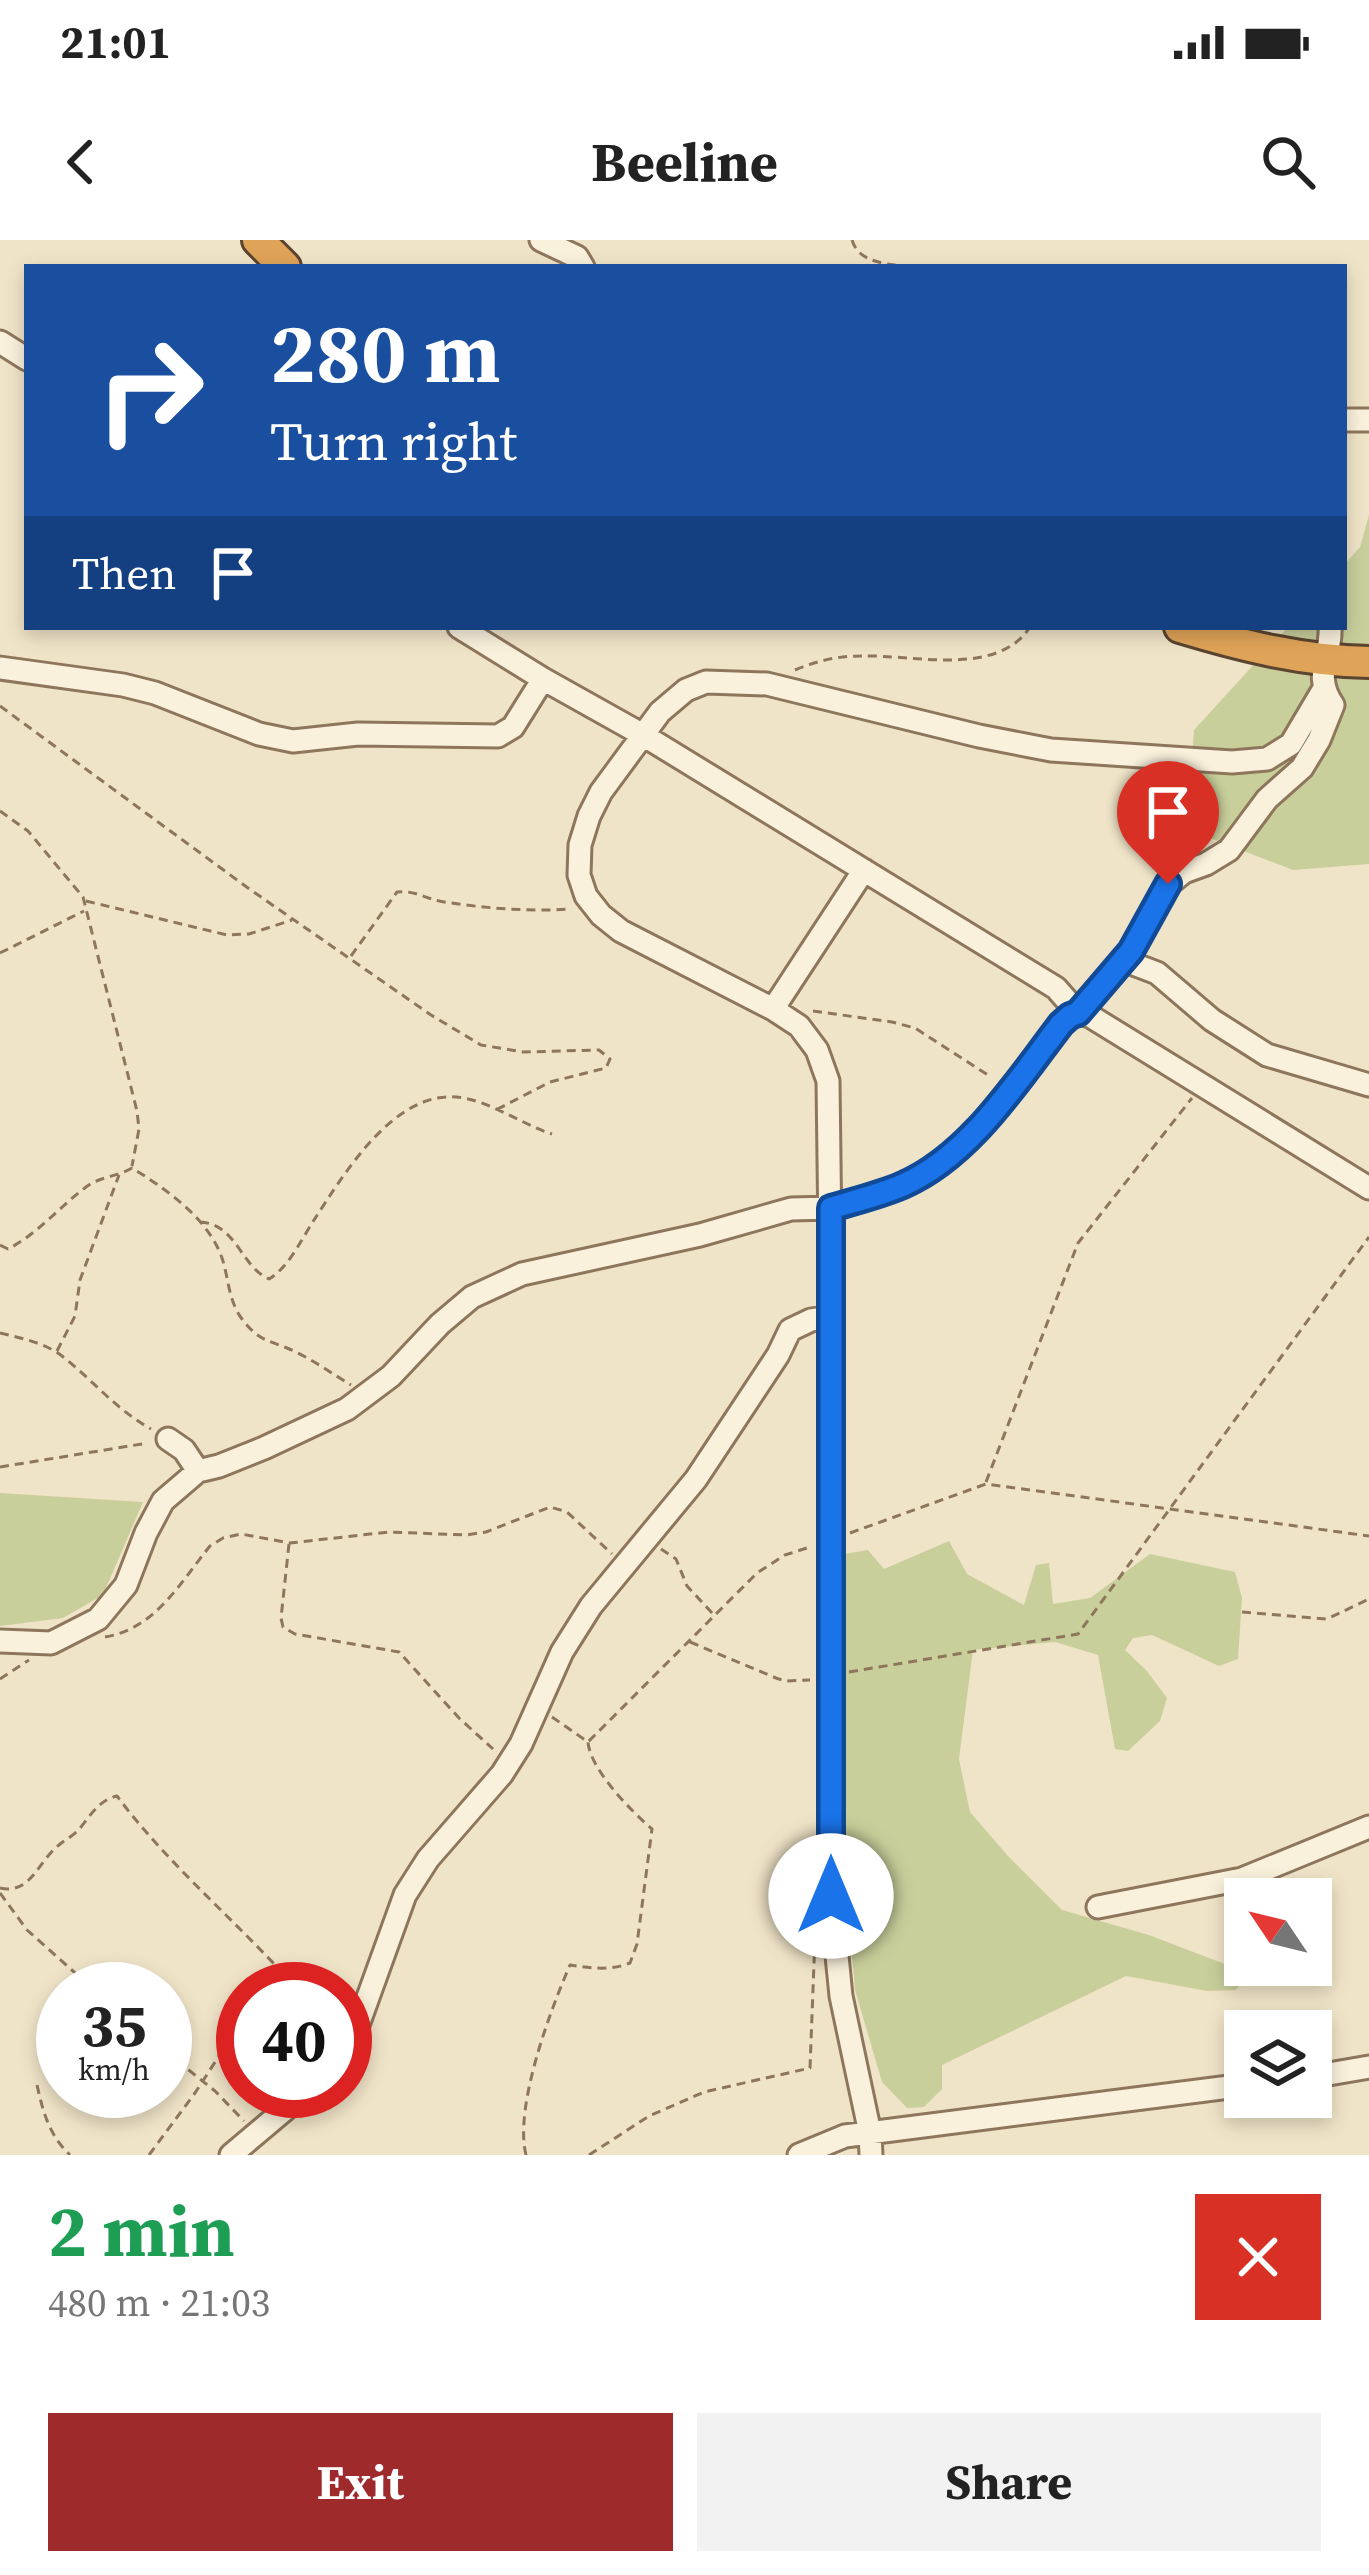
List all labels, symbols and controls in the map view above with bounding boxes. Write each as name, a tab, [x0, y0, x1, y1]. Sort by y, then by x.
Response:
text: 21:01	[60, 11, 171, 73]
text: Beeline	[591, 125, 778, 199]
icon: back	[48, 129, 114, 195]
icon: search	[1255, 129, 1321, 195]
text: 280 m	[270, 295, 501, 410]
icon: right	[72, 312, 228, 468]
text: Turn right	[270, 404, 517, 478]
icon: arrive	[200, 540, 266, 606]
text: Then	[72, 542, 176, 604]
pin	[1117, 761, 1219, 884]
icon: arrive	[1135, 779, 1201, 845]
position arrow	[768, 1833, 894, 1959]
north arrow	[1224, 1878, 1332, 1986]
map controls	[1224, 1878, 1332, 2118]
speed limit sign: 40	[216, 1962, 372, 2118]
text: 35	[81, 1984, 147, 2066]
button: layers	[1224, 2010, 1332, 2118]
text: km/h	[78, 2049, 150, 2090]
text: 2 min	[48, 2181, 235, 2280]
button: close	[1195, 2194, 1321, 2320]
text: 480 m · 21:03	[48, 2276, 270, 2329]
button: Exit	[48, 2413, 673, 2551]
button: Share	[697, 2413, 1321, 2551]

